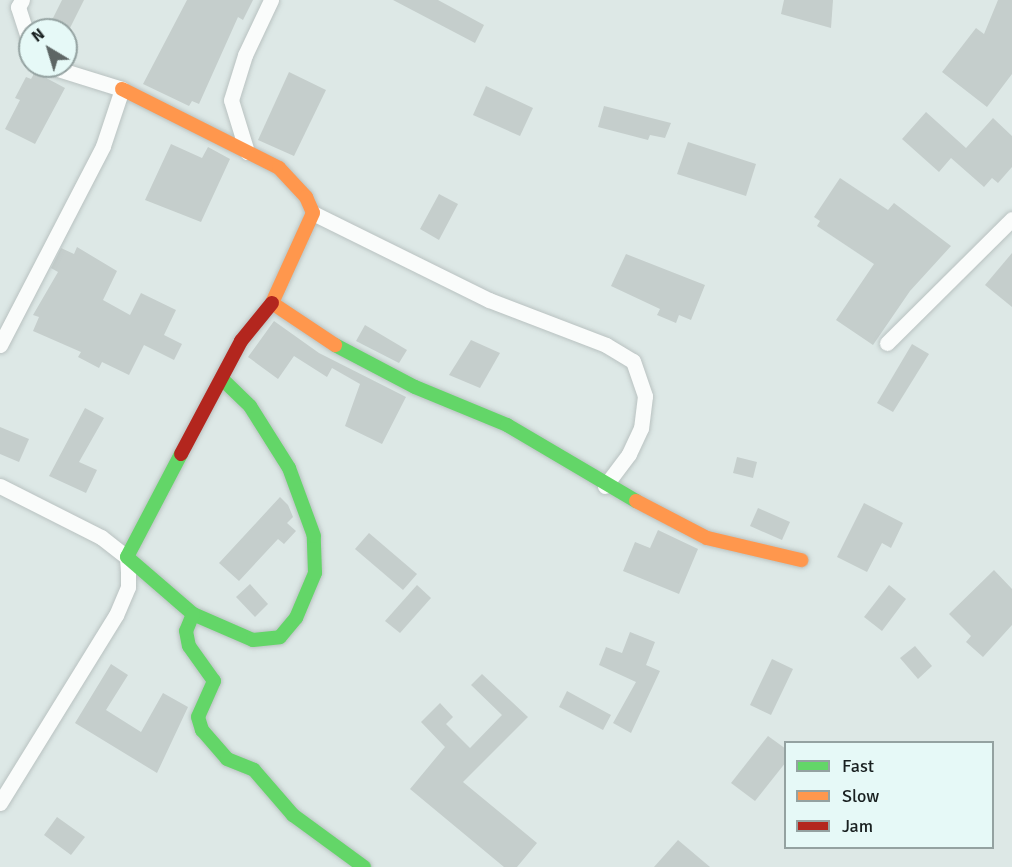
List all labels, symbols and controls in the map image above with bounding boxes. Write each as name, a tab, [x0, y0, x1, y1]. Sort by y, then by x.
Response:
north arrow	[18, 18, 78, 78]
text: N	[28, 24, 49, 47]
legend	[784, 741, 994, 849]
text: Fast	[842, 755, 874, 777]
text: Slow	[842, 785, 879, 807]
text: Jam	[842, 815, 873, 837]

